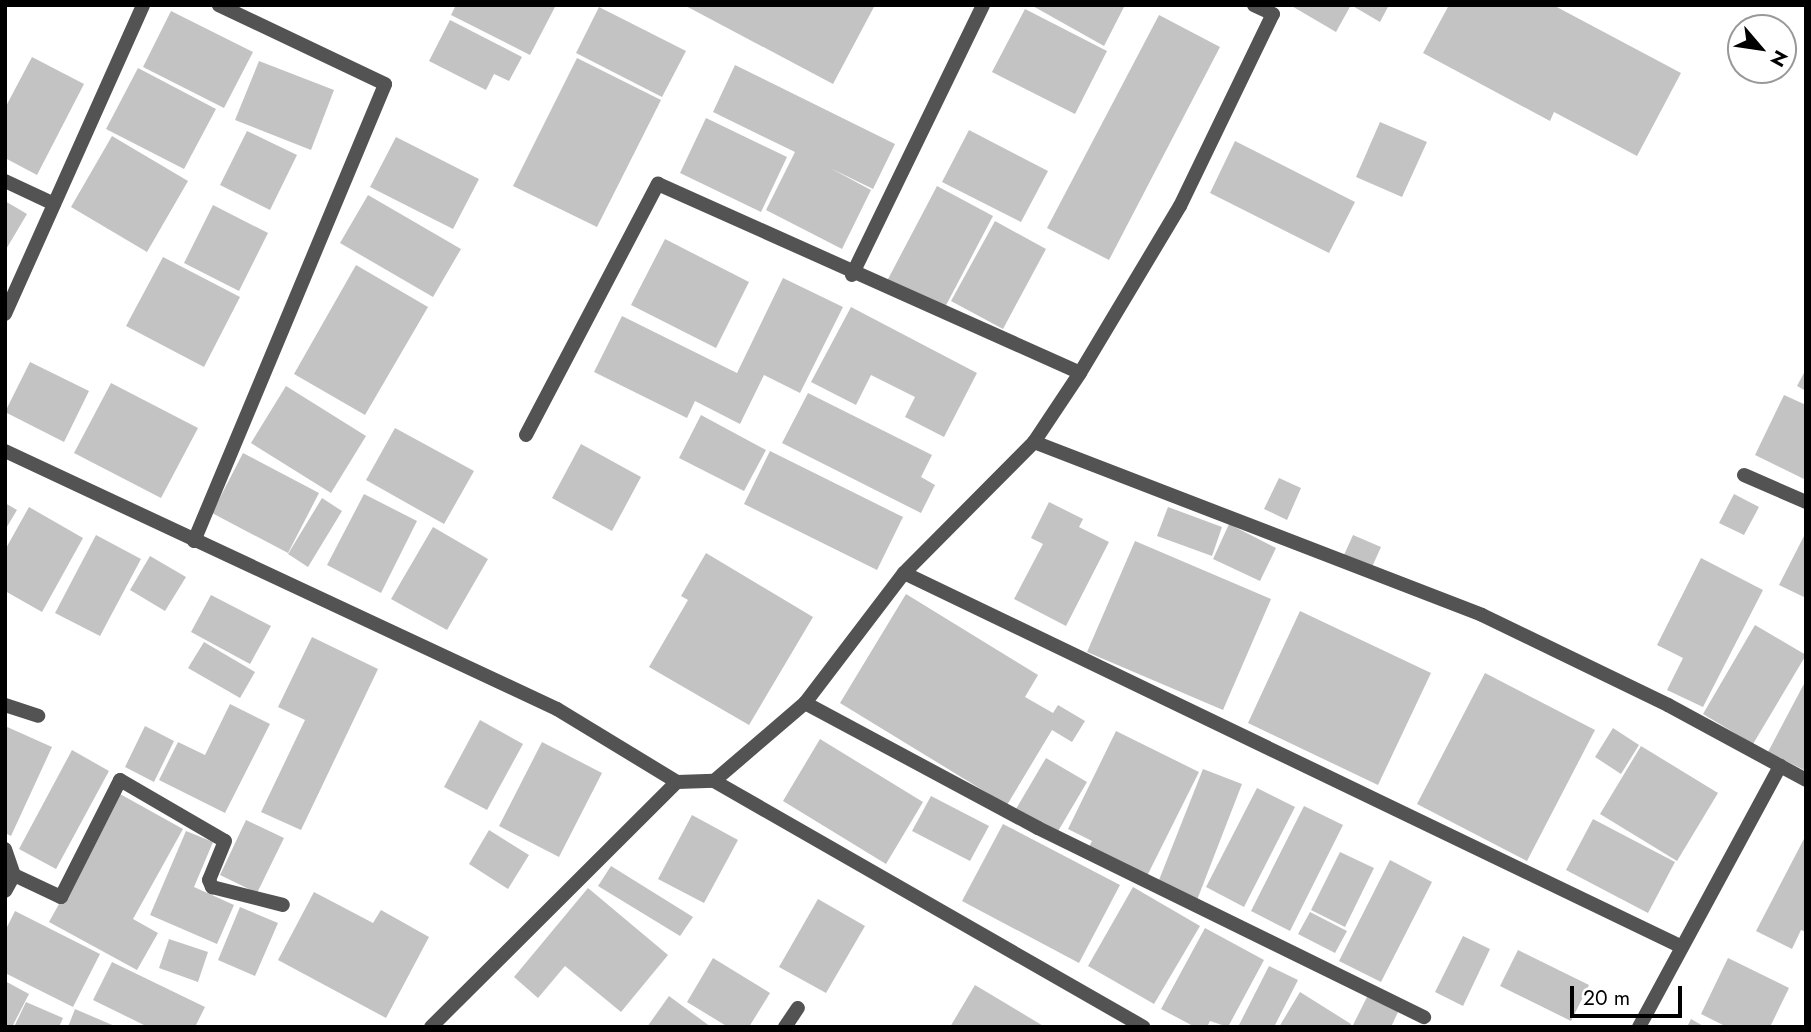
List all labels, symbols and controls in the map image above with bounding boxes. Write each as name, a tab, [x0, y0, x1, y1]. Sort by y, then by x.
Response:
north arrow	[1727, 14, 1797, 84]
text: N	[1764, 45, 1795, 72]
scale bar	[1573, 972, 1685, 1016]
text: 20 m	[1583, 983, 1630, 1013]

